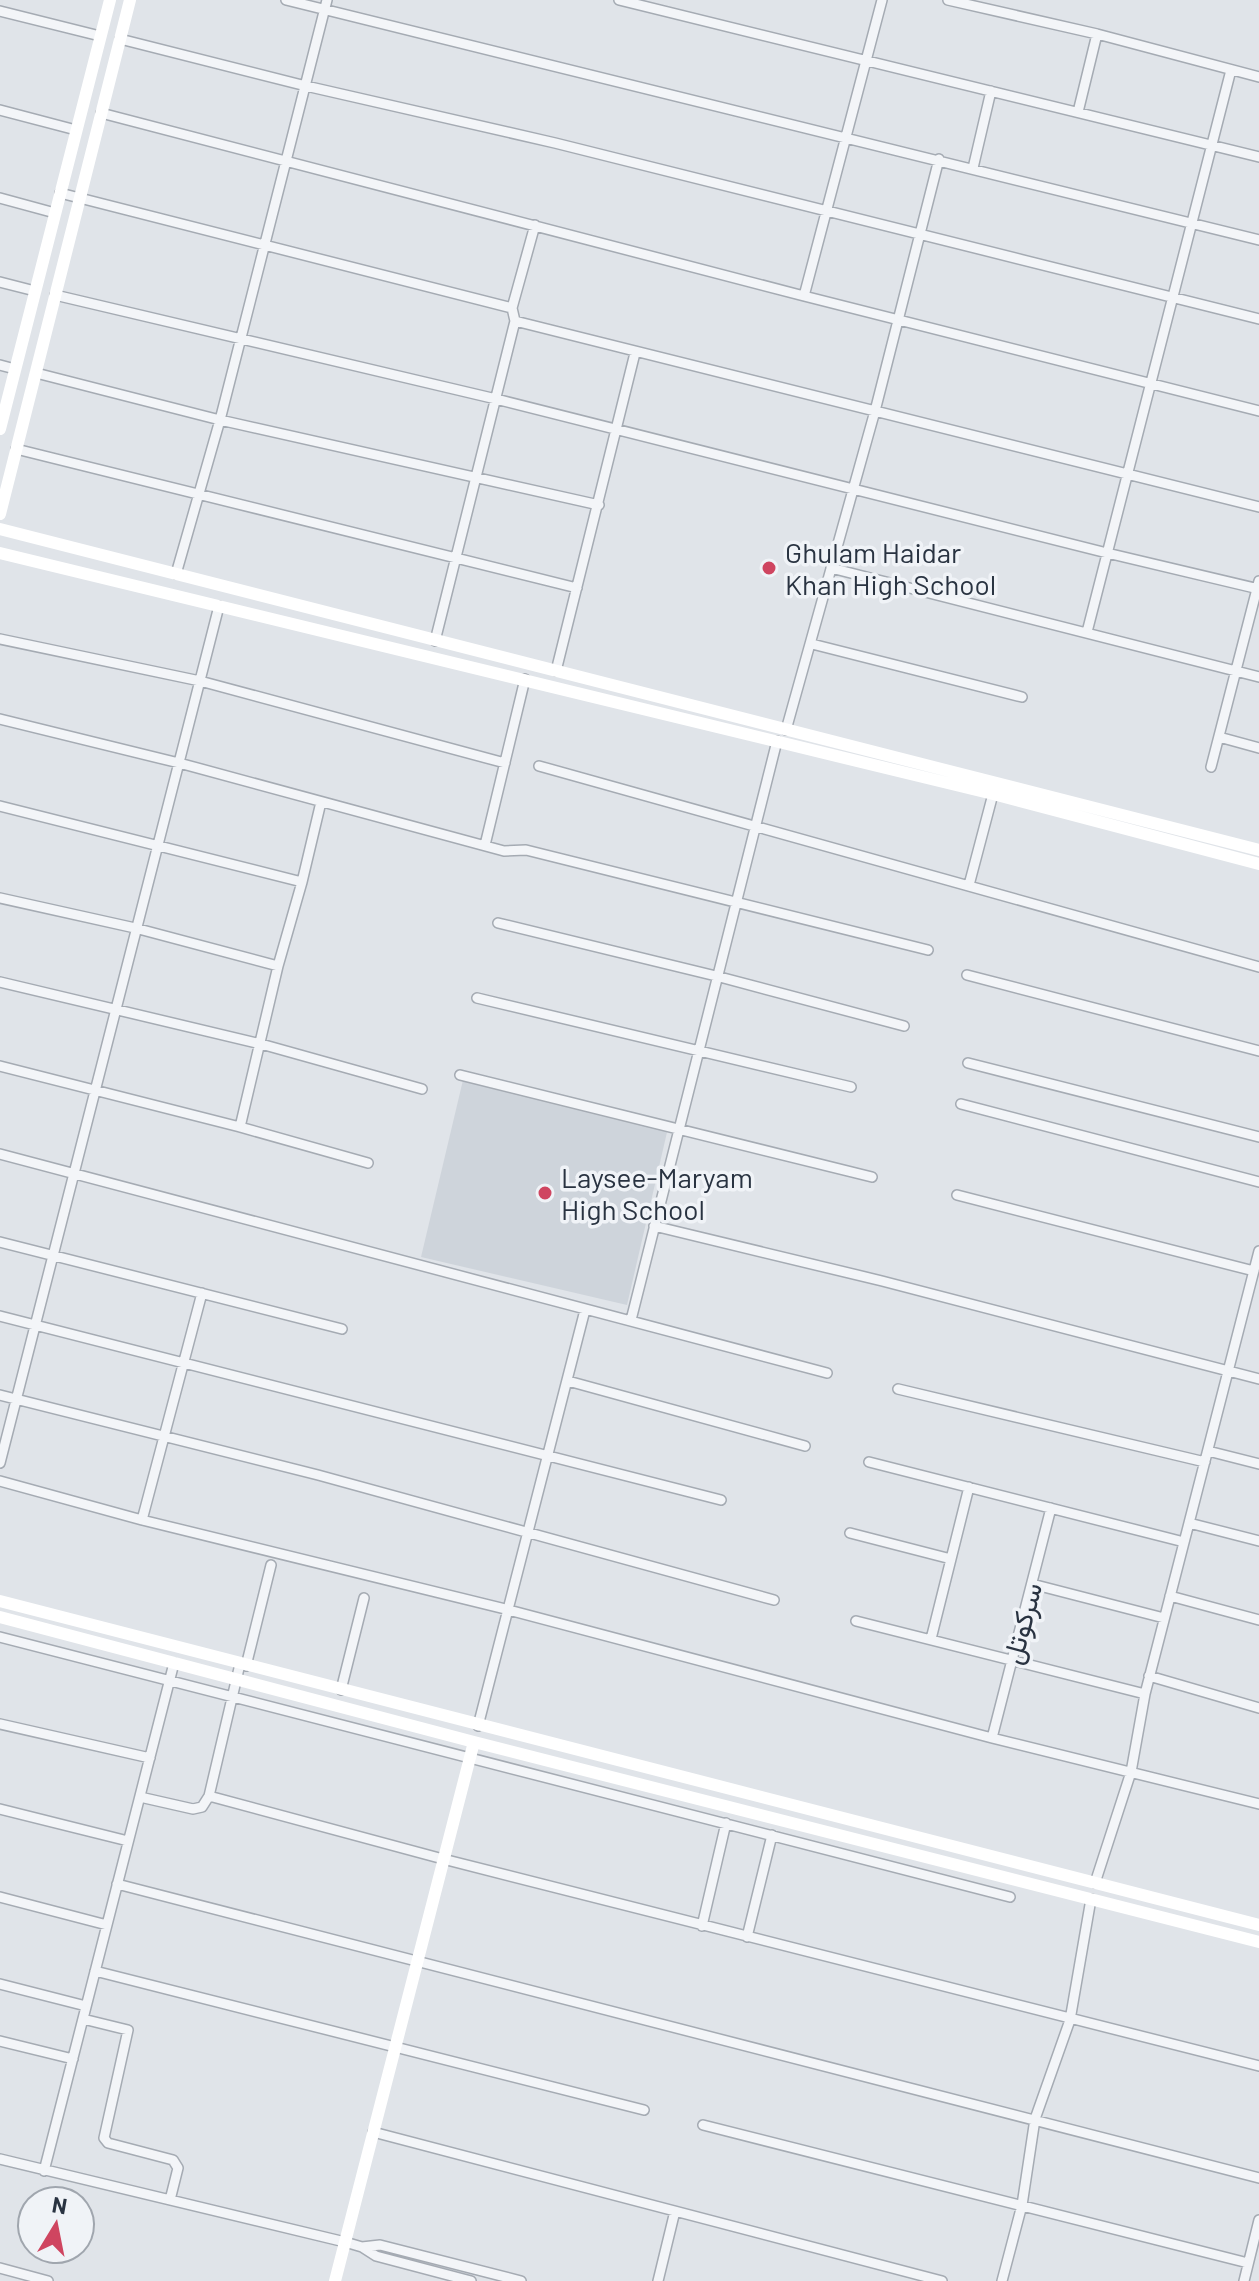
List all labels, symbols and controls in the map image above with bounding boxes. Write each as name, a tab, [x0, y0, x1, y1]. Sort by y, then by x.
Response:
place label: Ghulam Haidar Khan High School	[785, 535, 996, 601]
marker: Ghulam Haidar Khan High School	[760, 559, 778, 577]
place label: Laysee-Maryam High School	[561, 1160, 753, 1226]
marker: Laysee-Maryam High School	[536, 1184, 554, 1202]
street label: سرکوتل	[994, 1578, 1050, 1668]
north arrow	[16, 2185, 96, 2265]
text: N	[50, 2190, 69, 2218]

